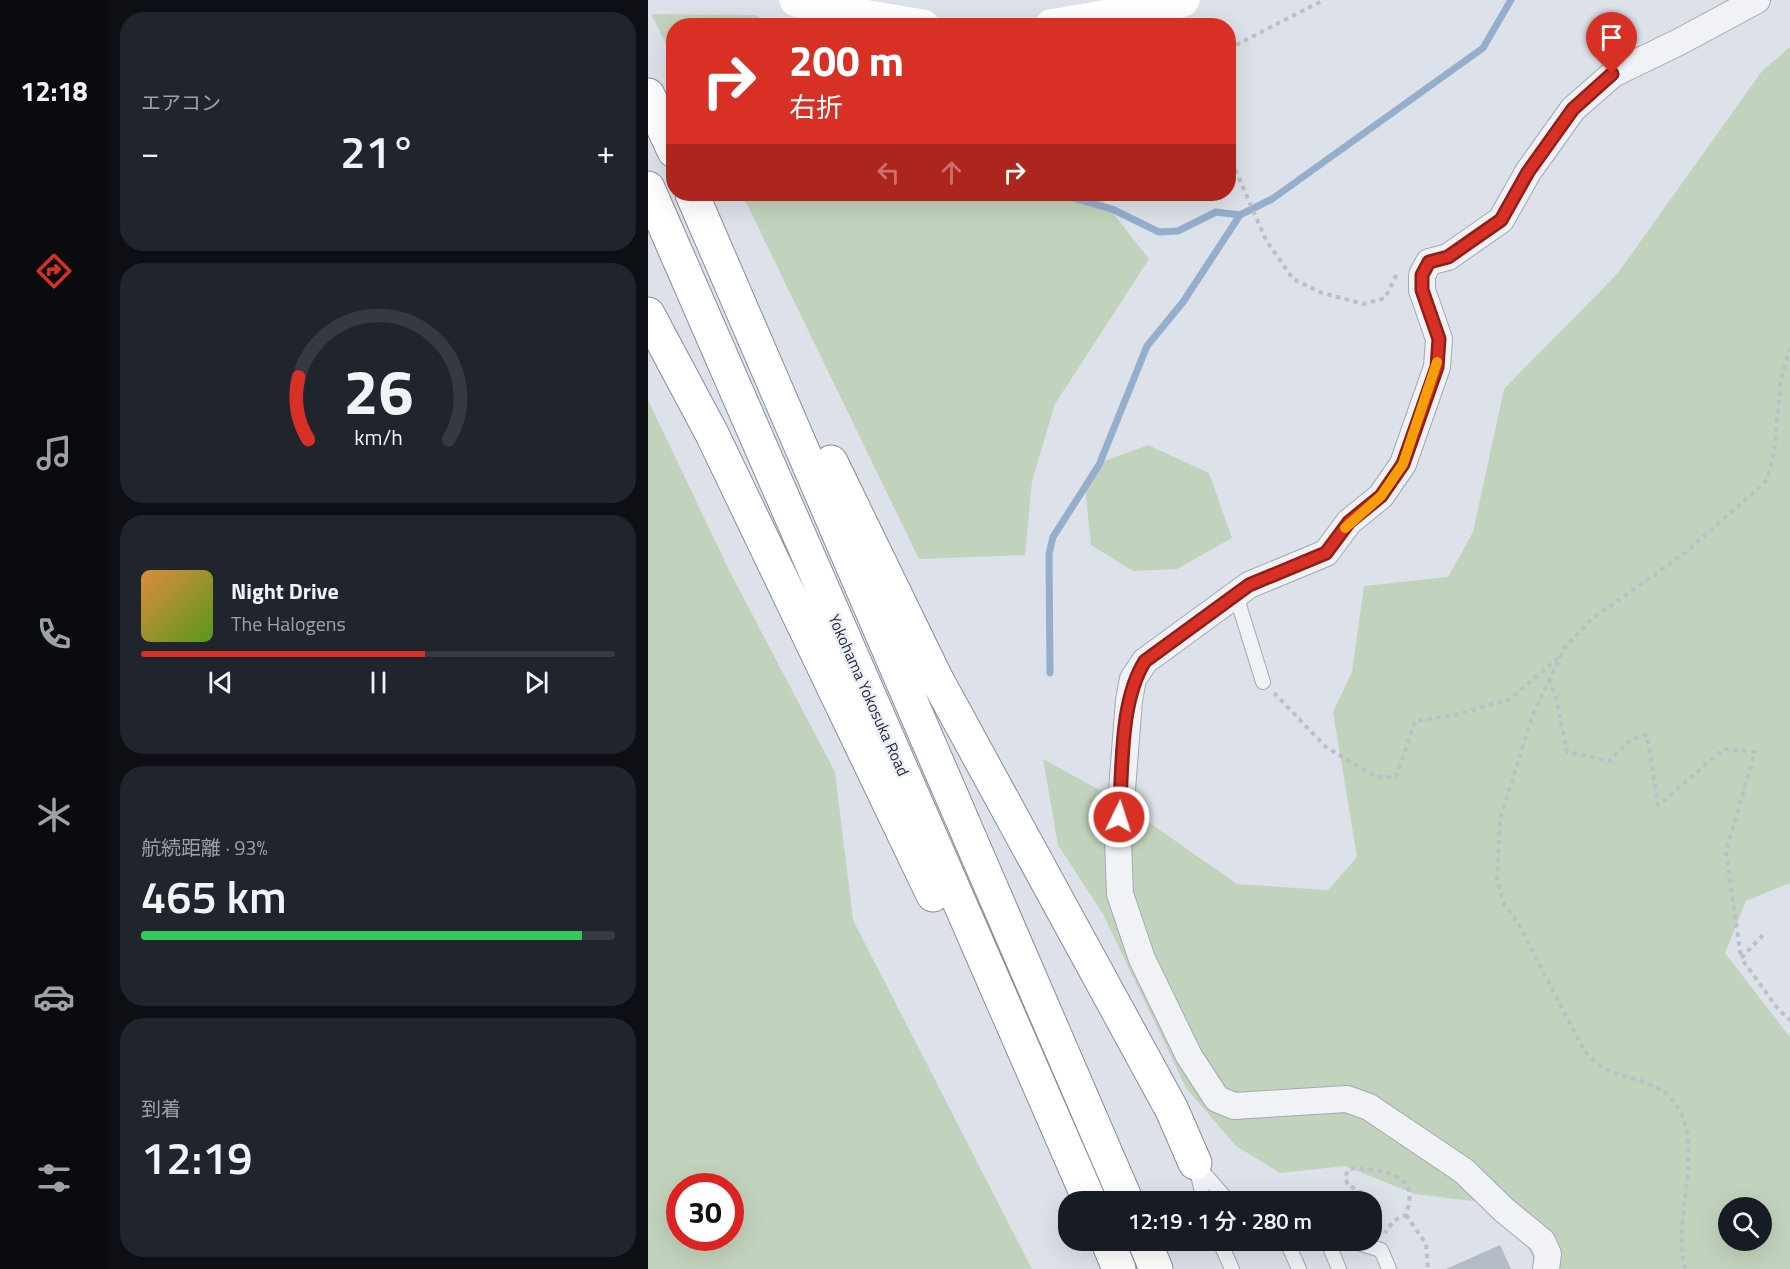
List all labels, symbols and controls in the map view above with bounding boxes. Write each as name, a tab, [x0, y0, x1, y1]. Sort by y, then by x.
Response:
pin	[1586, 12, 1637, 74]
icon: arrive	[1595, 21, 1628, 54]
text: 200 m	[789, 28, 904, 92]
icon: right	[690, 42, 768, 120]
text: 12:18	[20, 70, 88, 111]
text: 右折	[789, 86, 843, 127]
text: エアコン	[141, 87, 221, 118]
text: 21°	[340, 117, 416, 185]
text: −	[141, 127, 159, 177]
text: +	[597, 127, 615, 177]
icon: left	[872, 156, 905, 189]
icon: ahead	[935, 156, 968, 189]
icon: right	[998, 156, 1031, 189]
icon: directions	[33, 250, 75, 292]
text: 26	[343, 343, 413, 438]
text: km/h	[354, 422, 402, 454]
icon: music	[33, 432, 75, 474]
text: Night Drive	[231, 574, 339, 608]
text: The Halogens	[231, 608, 346, 639]
street label: Yokohama Yokosuka Road	[822, 610, 916, 780]
icon: phone	[33, 613, 75, 655]
icon: previous	[204, 666, 237, 699]
icon: pause	[362, 666, 395, 699]
icon: next	[520, 666, 553, 699]
position arrow	[1087, 785, 1151, 849]
icon: climate	[33, 794, 75, 836]
text: 航続距離 · 93%	[141, 832, 268, 863]
text: 465 km	[141, 862, 287, 930]
icon: car	[33, 976, 75, 1018]
text: 到着	[141, 1093, 181, 1124]
text: 12:19	[141, 1123, 253, 1191]
icon: filters	[33, 1157, 75, 1199]
speed limit sign: 30	[666, 1173, 744, 1251]
map controls	[1718, 1197, 1772, 1251]
button: search	[1718, 1197, 1772, 1251]
text: 12:19 · 1 分 · 280 m	[1128, 1204, 1312, 1238]

